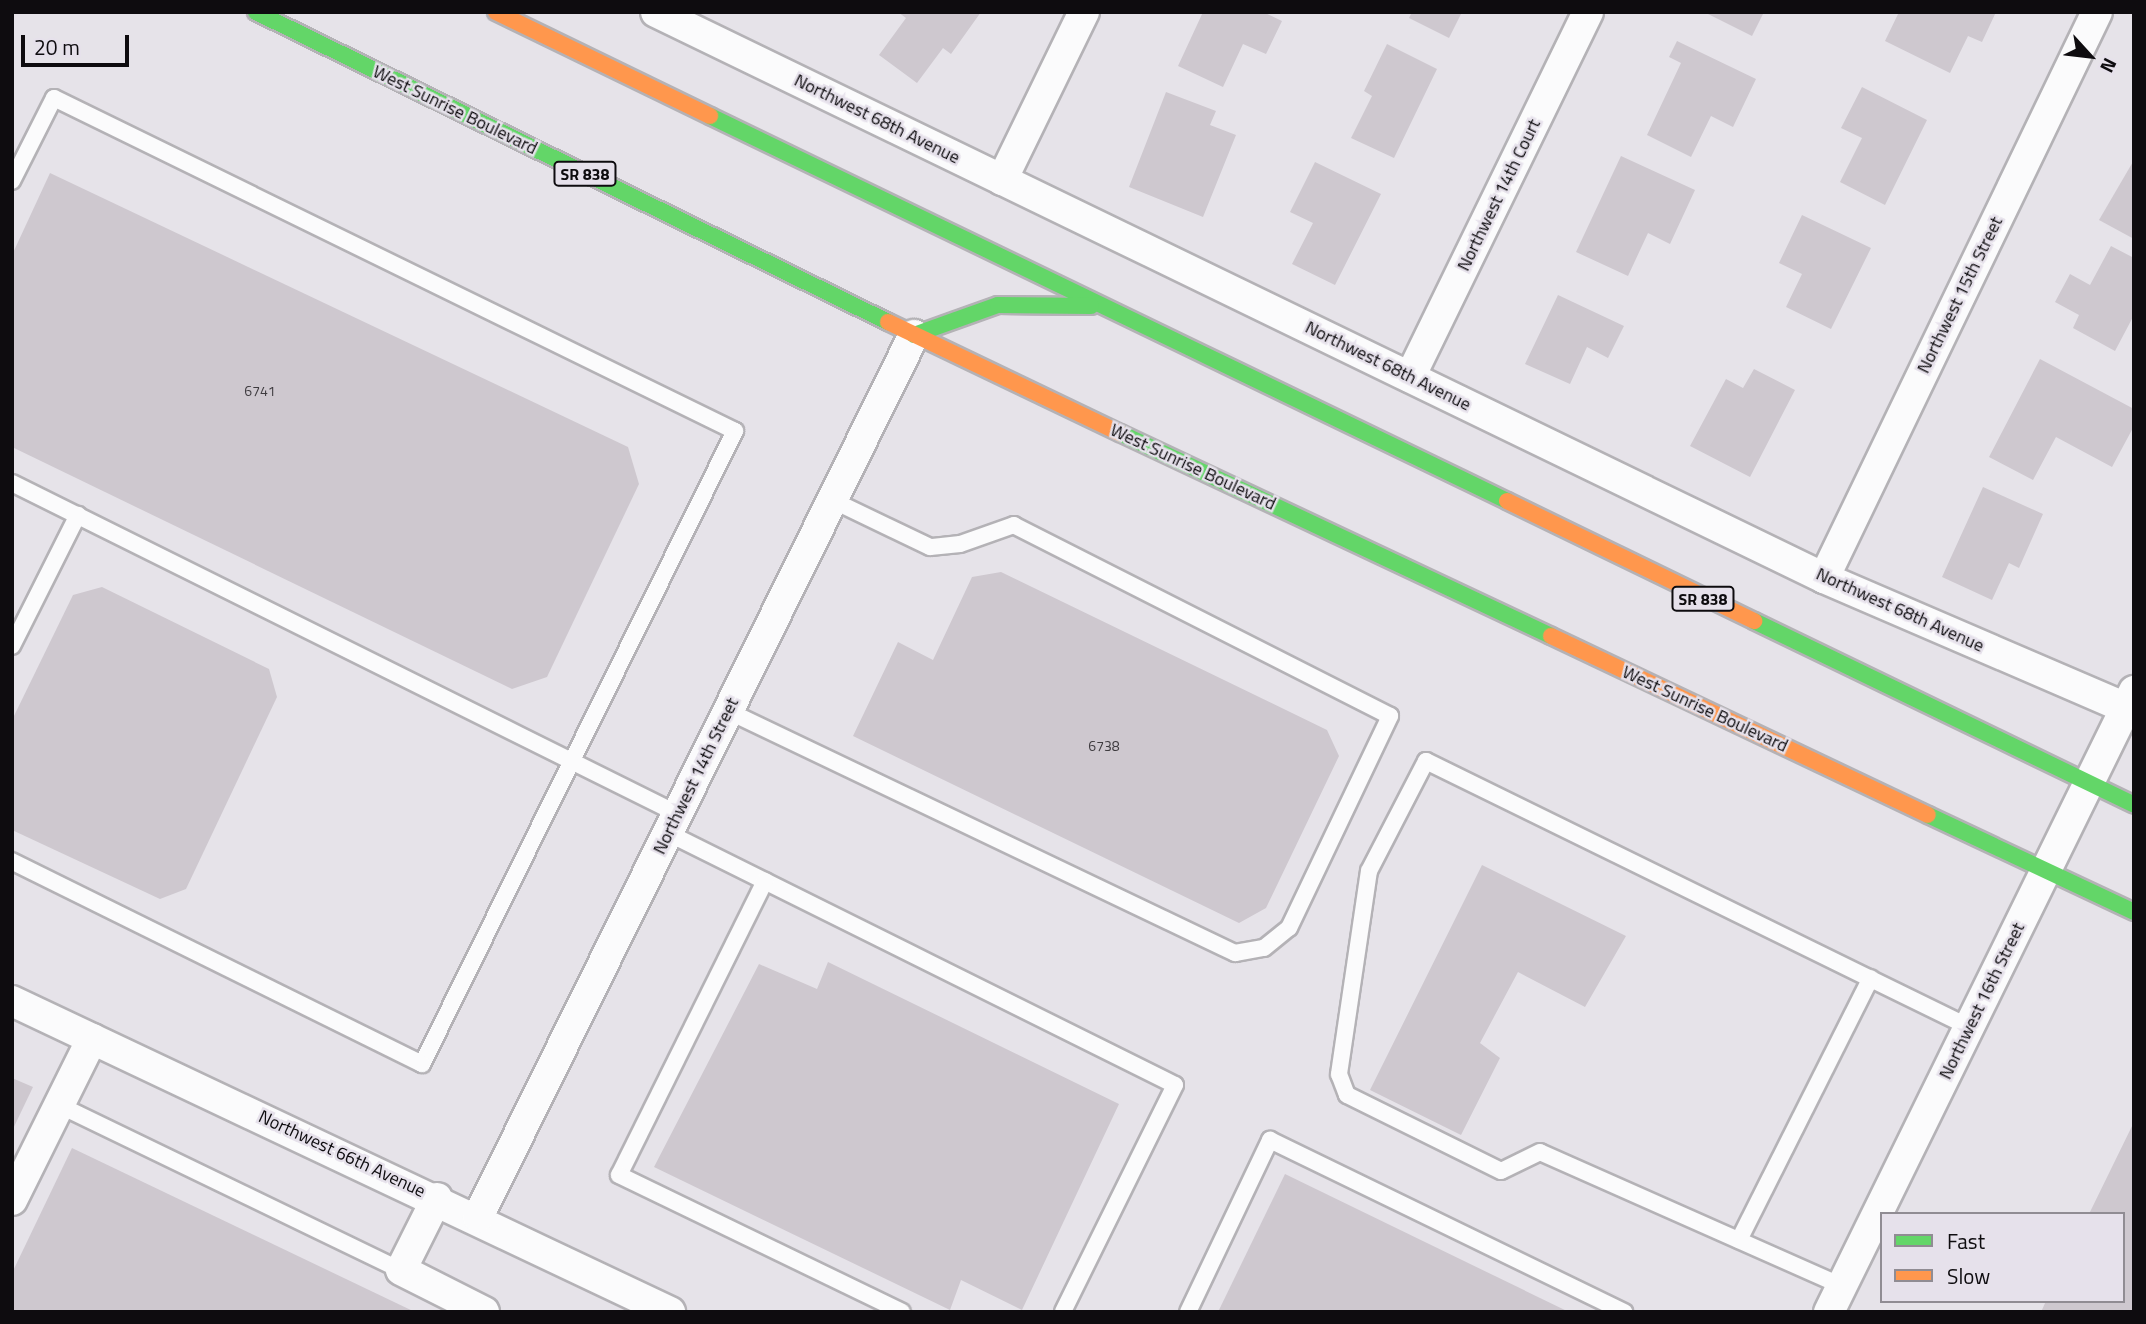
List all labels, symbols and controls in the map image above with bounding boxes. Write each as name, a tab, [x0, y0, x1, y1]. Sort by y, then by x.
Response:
scale bar	[24, 21, 133, 65]
north arrow	[2055, 21, 2125, 91]
text: 20 m	[34, 31, 80, 63]
text: N	[2093, 53, 2125, 78]
street label: West Sunrise Boulevard	[369, 61, 541, 159]
street label: Northwest 68th Avenue	[791, 70, 963, 168]
street label: Northwest 14th Court	[1453, 115, 1545, 275]
road number: SR 838	[552, 162, 618, 186]
street label: Northwest 15th Street	[1913, 213, 2007, 377]
street label: Northwest 68th Avenue	[1302, 317, 1474, 415]
house number: 6741	[244, 383, 276, 399]
street label: West Sunrise Boulevard	[1107, 419, 1279, 515]
street label: Northwest 68th Avenue	[1813, 563, 1987, 657]
road number: SR 838	[1670, 586, 1736, 612]
street label: West Sunrise Boulevard	[1619, 661, 1791, 757]
street label: Northwest 14th Street	[649, 694, 743, 858]
house number: 6738	[1088, 738, 1120, 754]
street label: Northwest 16th Street	[1935, 919, 2029, 1083]
street label: Northwest 66th Avenue	[255, 1106, 429, 1202]
legend	[1880, 1212, 2125, 1303]
text: Fast	[1947, 1225, 1985, 1257]
text: Slow	[1947, 1260, 1990, 1292]

